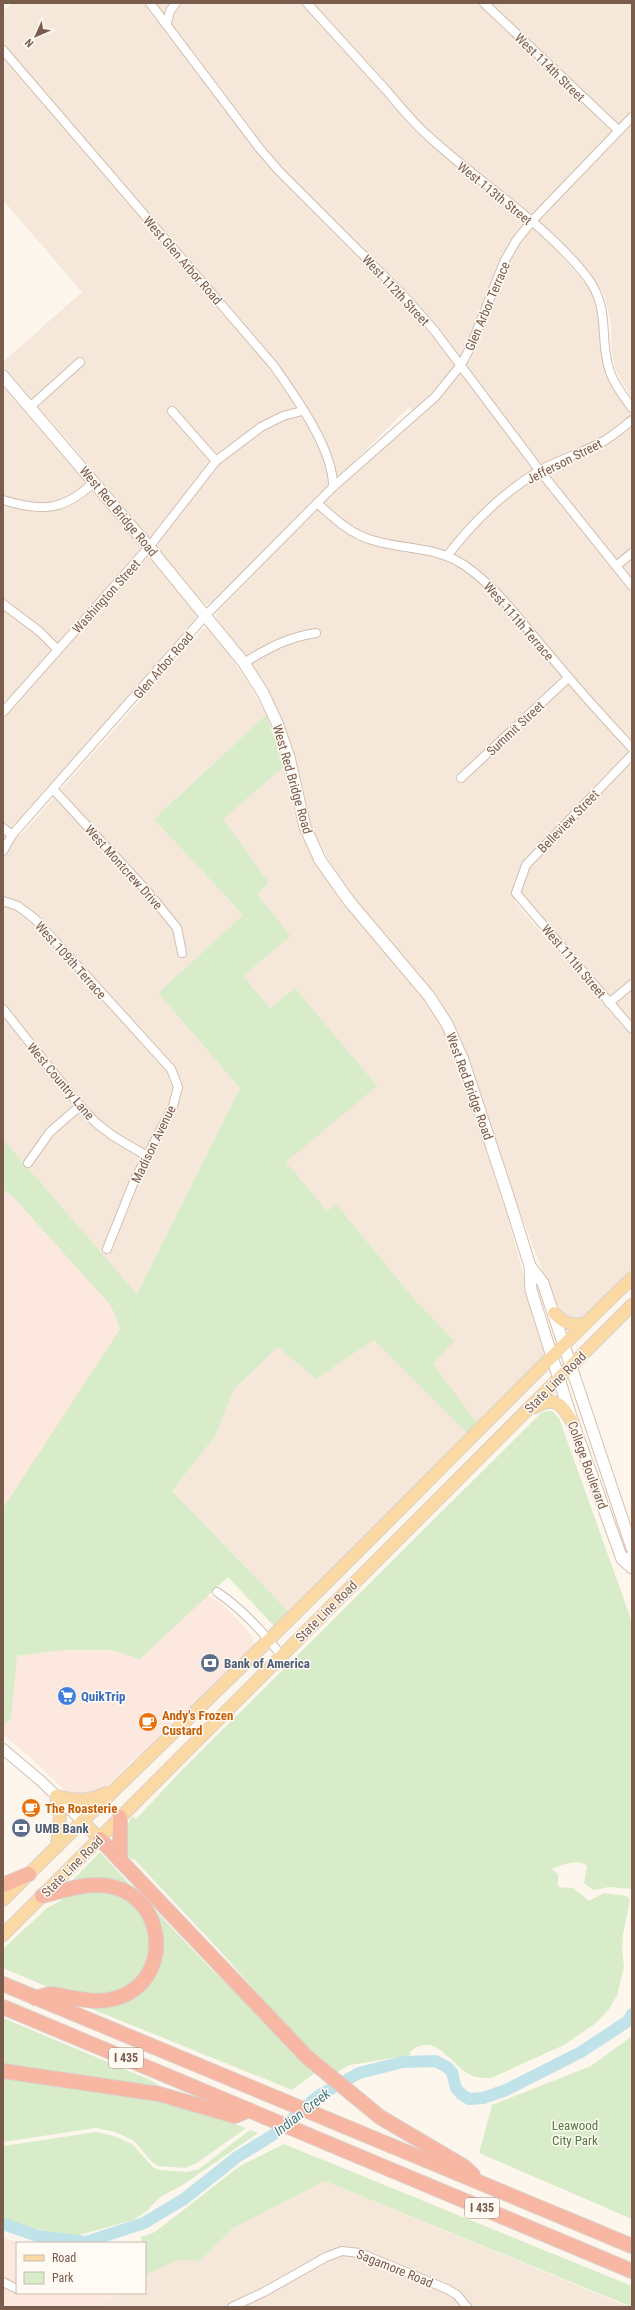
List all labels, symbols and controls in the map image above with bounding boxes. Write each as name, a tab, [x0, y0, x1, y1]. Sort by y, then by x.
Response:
north arrow	[16, 16, 56, 56]
street label: West 114th Street	[512, 30, 588, 105]
text: N	[22, 36, 36, 50]
street label: West 113th Street	[454, 159, 535, 228]
street label: West Glen Arbor Road	[140, 213, 225, 308]
street label: West 112th Street	[359, 252, 432, 329]
street label: Glen Arbor Terrace	[462, 259, 513, 353]
street label: Jefferson Street	[524, 436, 605, 487]
street label: West Red Bridge Road	[77, 463, 161, 559]
street label: Washington Street	[69, 556, 143, 636]
street label: West 111th Terrace	[481, 579, 557, 664]
street label: Glen Arbor Road	[130, 629, 196, 702]
street label: Summit Street	[484, 698, 547, 759]
street label: West Red Bridge Road	[270, 723, 315, 836]
street label: Belleview Street	[535, 787, 602, 856]
street label: West Montcrew Drive	[82, 822, 165, 913]
street label: West 109th Terrace	[32, 919, 109, 1002]
street label: West 111th Street	[538, 921, 609, 1001]
street label: West Red Bridge Road	[443, 1030, 496, 1142]
street label: West Country Lane	[24, 1040, 97, 1123]
street label: Madison Avenue	[128, 1103, 179, 1186]
street label: State Line Road	[522, 1349, 589, 1416]
street label: College Boulevard	[565, 1419, 610, 1511]
street label: State Line Road	[293, 1578, 360, 1645]
bank icon: Bank of America	[199, 1652, 221, 1674]
place label: Bank of America	[224, 1656, 310, 1671]
supermarket icon: QuikTrip	[56, 1685, 78, 1707]
place label: QuikTrip	[81, 1689, 125, 1704]
place label: Andy's Frozen Custard	[162, 1708, 233, 1738]
cafe icon: Andy's Frozen Custard	[137, 1711, 159, 1733]
cafe icon: The Roasterie	[20, 1797, 42, 1819]
place label: The Roasterie	[45, 1801, 117, 1816]
bank icon: UMB Bank	[10, 1817, 32, 1839]
place label: UMB Bank	[35, 1821, 89, 1836]
street label: State Line Road	[39, 1833, 106, 1900]
road number: I 435	[109, 2048, 143, 2068]
water label: Indian Creek	[271, 2085, 334, 2139]
park label: Leawood City Park	[552, 2118, 598, 2148]
road number: I 435	[465, 2198, 499, 2218]
legend	[16, 2242, 146, 2294]
street label: Sagamore Road	[354, 2246, 435, 2291]
text: Road	[52, 2251, 76, 2265]
text: Park	[52, 2271, 74, 2285]

